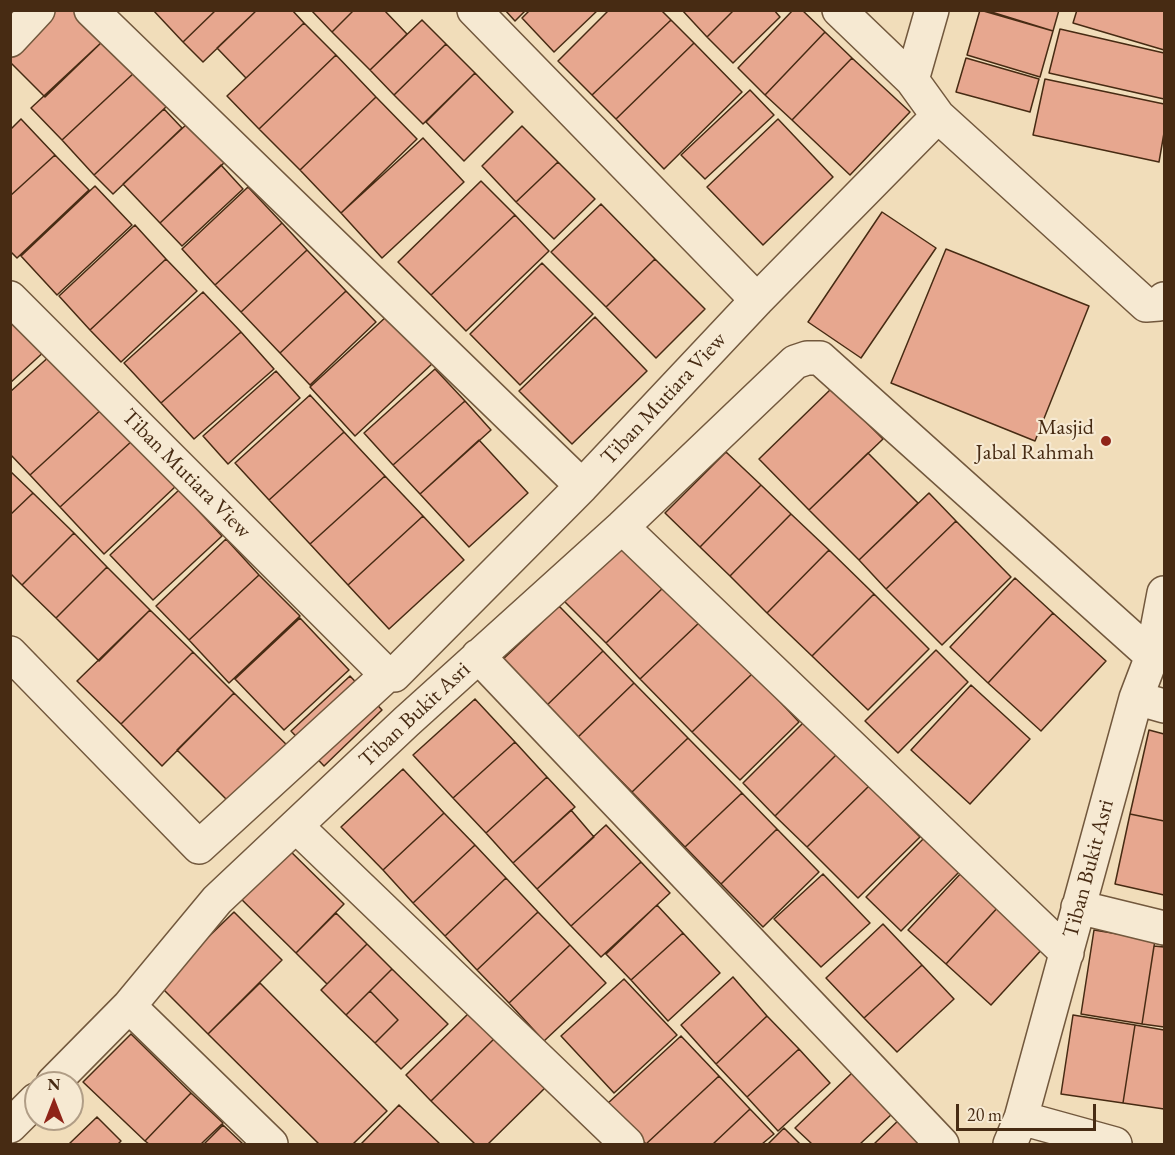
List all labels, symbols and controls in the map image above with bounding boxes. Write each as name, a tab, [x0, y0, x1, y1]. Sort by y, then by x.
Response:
street label: Tiban Mutiara View	[596, 327, 732, 471]
street label: Tiban Mutiara View	[116, 404, 256, 544]
place label: Masjid Jabal Rahmah	[975, 415, 1094, 466]
marker: Masjid Jabal Rahmah	[1099, 434, 1113, 448]
street label: Tiban Bukit Asri	[354, 657, 476, 773]
street label: Tiban Bukit Asri	[1058, 797, 1120, 941]
north arrow	[24, 1071, 84, 1131]
text: N	[48, 1074, 60, 1095]
scale bar	[959, 1092, 1098, 1130]
text: 20 m	[967, 1103, 1002, 1126]

